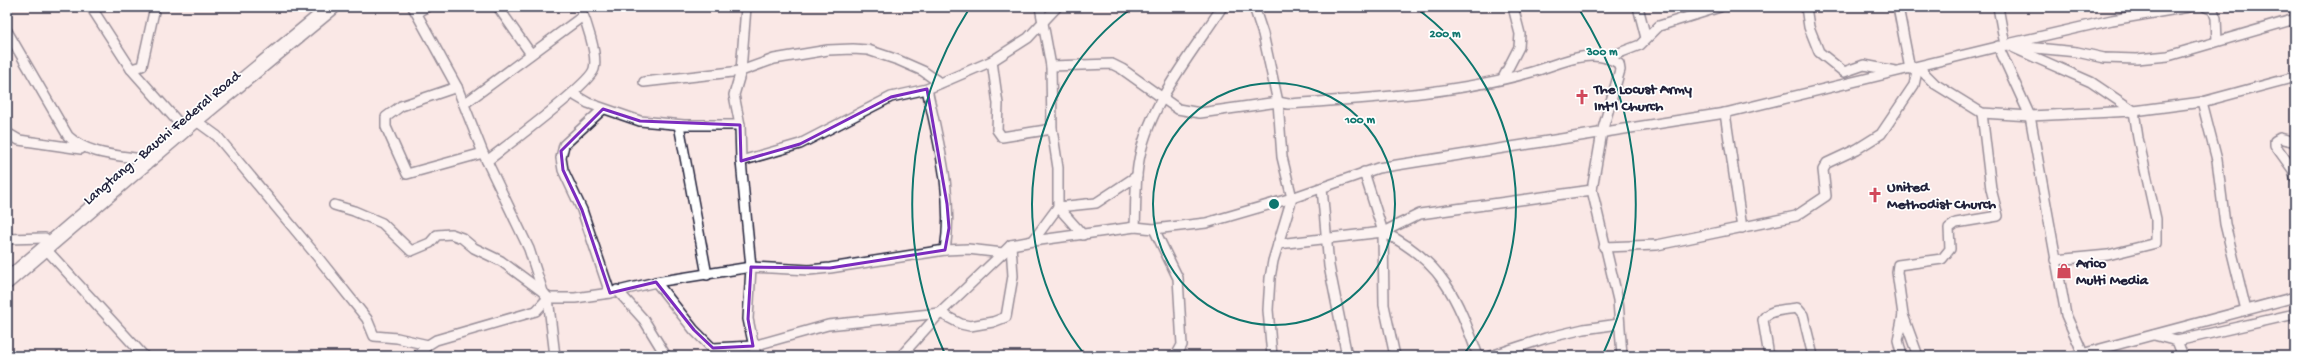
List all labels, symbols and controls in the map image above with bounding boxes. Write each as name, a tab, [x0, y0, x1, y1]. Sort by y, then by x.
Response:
text: 200 m	[1430, 28, 1461, 42]
text: 300 m	[1585, 46, 1618, 60]
street label: Langtang - Bauchi Federal Road	[80, 67, 245, 210]
place label: The Locust Army Int'l Church	[1593, 81, 1693, 116]
church icon: The Locust Army Int'l Church	[1573, 88, 1591, 106]
text: 100 m	[1344, 114, 1375, 128]
place label: United Methodist Church	[1887, 179, 1996, 214]
church icon: United Methodist Church	[1866, 186, 1884, 204]
centre of rings	[1267, 197, 1281, 211]
place label: Arico Multi Media	[2075, 255, 2149, 290]
shop icon: Arico Multi Media	[2055, 262, 2073, 280]

